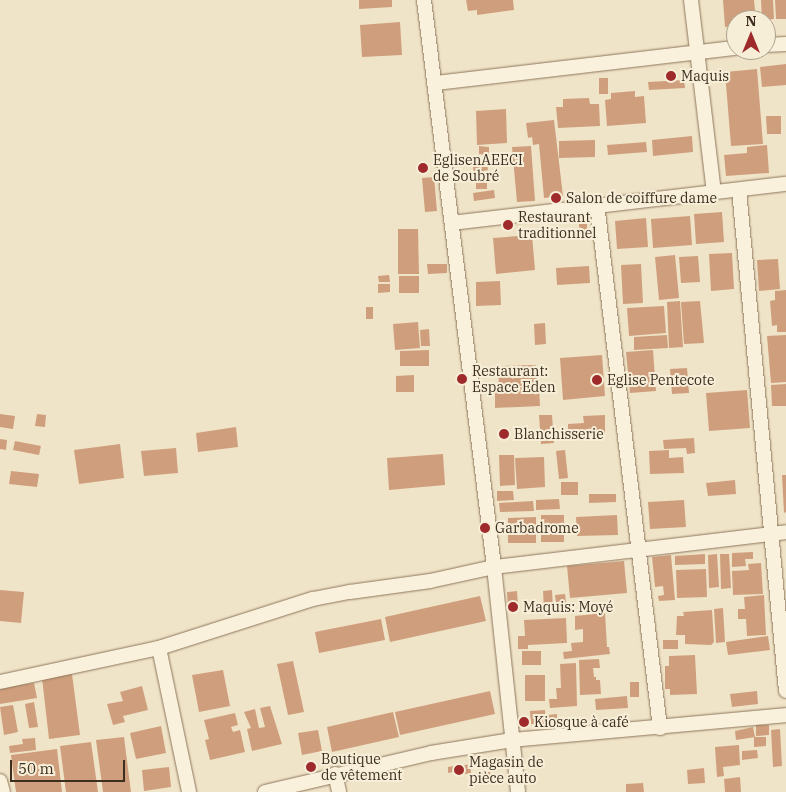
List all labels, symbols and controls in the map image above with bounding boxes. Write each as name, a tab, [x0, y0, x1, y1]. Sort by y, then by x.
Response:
north arrow	[726, 10, 776, 60]
text: N	[745, 12, 757, 30]
place label: Maquis	[681, 68, 729, 84]
marker: Maquis	[665, 70, 677, 82]
place label: EglisenAEECI de Soubré	[433, 152, 523, 184]
marker: EglisenAEECI de Soubré	[417, 162, 429, 174]
place label: Salon de coiffure dame	[566, 190, 717, 206]
marker: Salon de coiffure dame	[550, 192, 562, 204]
place label: Restaurant traditionnel	[518, 209, 597, 242]
marker: Restaurant traditionnel	[502, 219, 514, 231]
place label: Restaurant: Espace Eden	[472, 363, 556, 396]
place label: Eglise Pentecote	[607, 372, 714, 388]
marker: Restaurant: Espace Eden	[456, 373, 468, 385]
marker: Eglise Pentecote	[591, 374, 603, 386]
place label: Blanchisserie	[514, 426, 604, 442]
marker: Blanchisserie	[498, 428, 510, 440]
place label: Garbadrome	[495, 520, 579, 536]
marker: Garbadrome	[479, 522, 491, 534]
place label: Maquis: Moyé	[523, 599, 613, 615]
marker: Maquis: Moyé	[507, 601, 519, 613]
place label: Kiosque à café	[534, 714, 629, 730]
marker: Kiosque à café	[518, 716, 530, 728]
scale bar	[12, 750, 128, 782]
place label: Boutique de vêtement	[321, 751, 402, 784]
place label: Magasin de pièce auto	[469, 754, 543, 786]
text: 50 m	[18, 759, 54, 778]
marker: Boutique de vêtement	[305, 761, 317, 773]
marker: Magasin de pièce auto	[453, 764, 465, 776]

